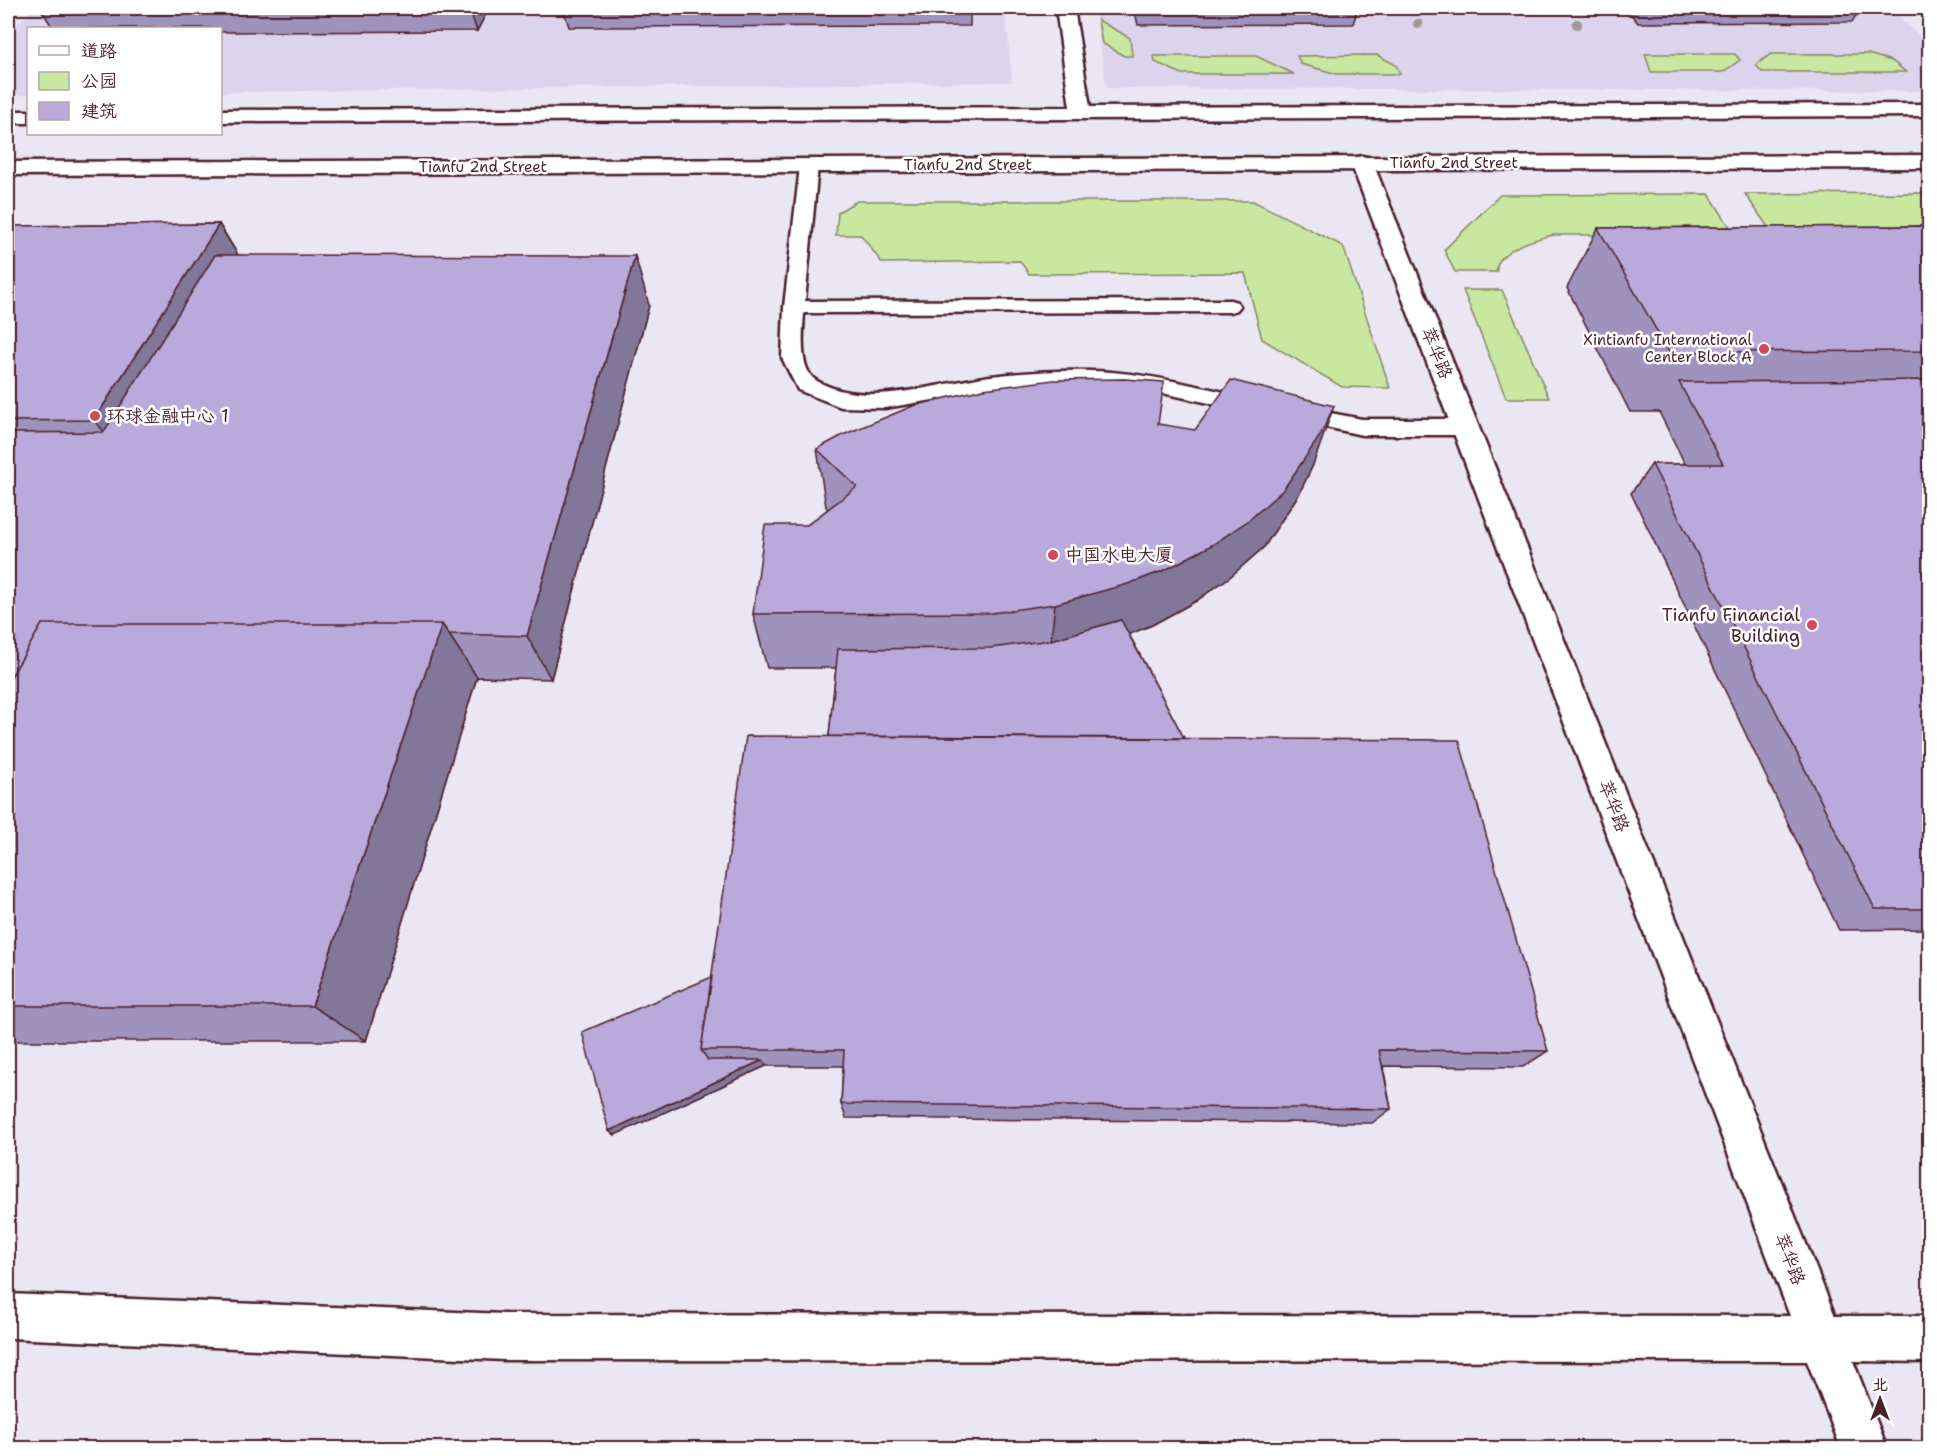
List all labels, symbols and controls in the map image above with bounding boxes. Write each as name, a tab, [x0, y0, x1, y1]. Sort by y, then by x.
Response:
legend	[27, 27, 222, 135]
text: 道路	[81, 39, 117, 63]
text: 公园	[81, 69, 117, 93]
text: 建筑	[81, 99, 117, 123]
street label: Tianfu 2nd Street	[1390, 153, 1518, 173]
street label: Tianfu 2nd Street	[904, 155, 1032, 175]
street label: Tianfu 2nd Street	[419, 157, 547, 177]
street label: 萃华路	[1416, 323, 1458, 383]
place label: Xintianfu International Center Block A	[1583, 330, 1752, 367]
marker: Xintianfu International Center Block A	[1757, 342, 1771, 356]
place label: 环球金融中心 1	[107, 404, 229, 428]
marker: 环球金融中心 1	[88, 409, 102, 423]
place label: 中国水电大厦	[1065, 543, 1173, 567]
marker: 中国水电大厦	[1046, 548, 1060, 562]
place label: Tianfu Financial Building	[1662, 603, 1801, 648]
marker: Tianfu Financial Building	[1805, 618, 1819, 632]
street label: 萃华路	[1593, 776, 1635, 836]
street label: 萃华路	[1769, 1229, 1811, 1289]
north arrow	[1850, 1369, 1910, 1429]
text: 北	[1872, 1374, 1888, 1395]

